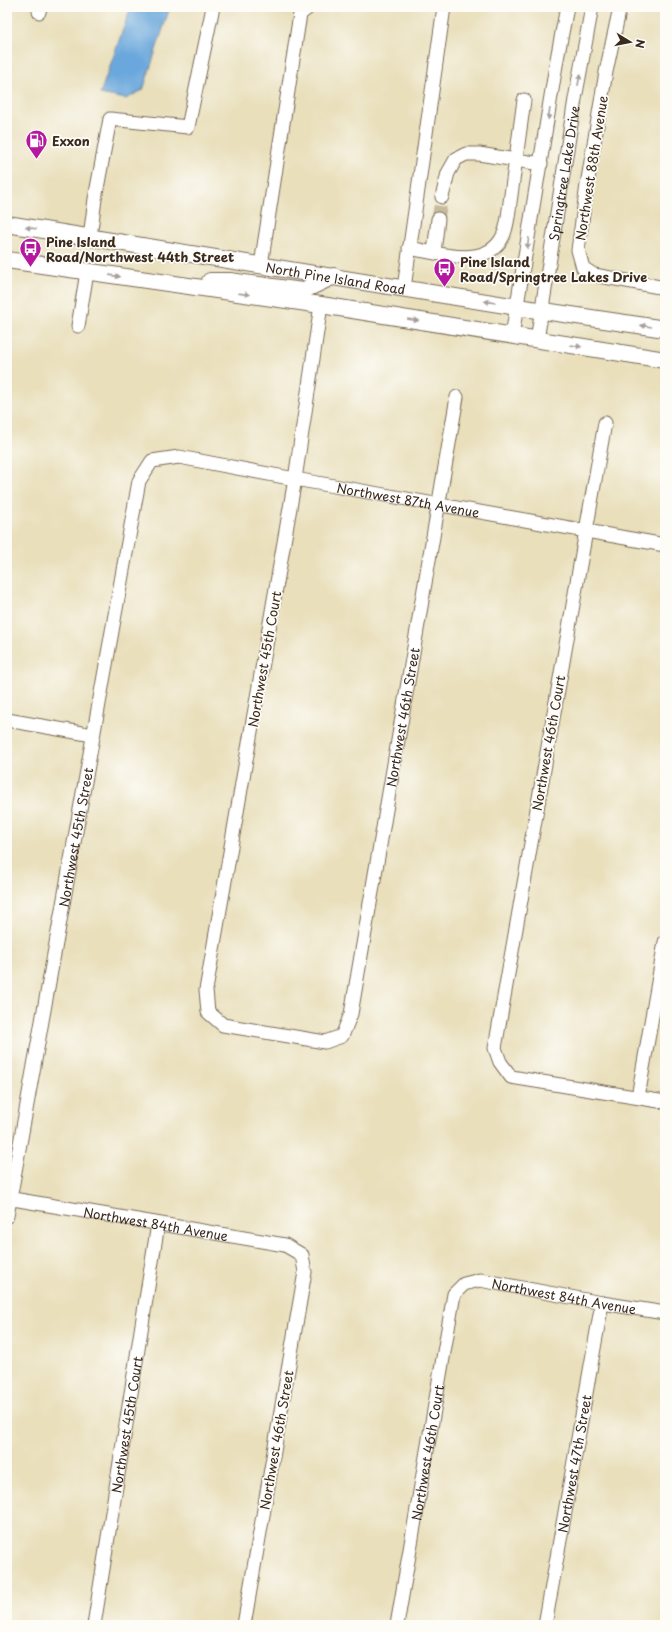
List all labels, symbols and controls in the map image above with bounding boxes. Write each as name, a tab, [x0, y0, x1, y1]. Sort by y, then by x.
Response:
north arrow	[610, 22, 650, 62]
text: N	[631, 38, 649, 50]
one-way arrow	[576, 74, 582, 87]
street label: Northwest 88th Avenue	[570, 94, 612, 242]
street label: Springtree Lake Drive	[543, 104, 583, 242]
one-way arrow	[545, 108, 551, 120]
fuel station icon: Exxon	[24, 127, 50, 160]
place label: Exxon	[52, 131, 90, 150]
one-way arrow	[25, 225, 37, 231]
place label: Pine Island Road/Northwest 44th Street	[46, 232, 234, 266]
bus stop icon: Pine Island Road/Northwest 44th Street	[17, 235, 43, 268]
one-way arrow	[525, 237, 531, 249]
place label: Pine Island Road/Springtree Lakes Drive	[460, 252, 647, 286]
bus stop icon: Pine Island Road/Springtree Lakes Drive	[431, 255, 457, 288]
street label: North Pine Island Road	[264, 257, 407, 298]
one-way arrow	[109, 273, 121, 279]
one-way arrow	[238, 291, 250, 297]
one-way arrow	[484, 299, 496, 305]
one-way arrow	[406, 317, 419, 323]
one-way arrow	[640, 323, 653, 329]
one-way arrow	[569, 343, 582, 349]
street label: Northwest 87th Avenue	[335, 477, 481, 521]
street label: Northwest 45th Court	[243, 589, 285, 729]
street label: Northwest 46th Street	[381, 646, 423, 788]
street label: Northwest 46th Court	[527, 674, 569, 812]
street label: Northwest 45th Street	[53, 766, 97, 908]
street label: Northwest 84th Avenue	[82, 1202, 230, 1245]
street label: Northwest 84th Avenue	[490, 1273, 638, 1318]
street label: Northwest 45th Court	[106, 1355, 146, 1494]
street label: Northwest 46th Street	[254, 1369, 298, 1511]
street label: Northwest 46th Court	[406, 1383, 448, 1522]
street label: Northwest 47th Street	[552, 1393, 595, 1534]

